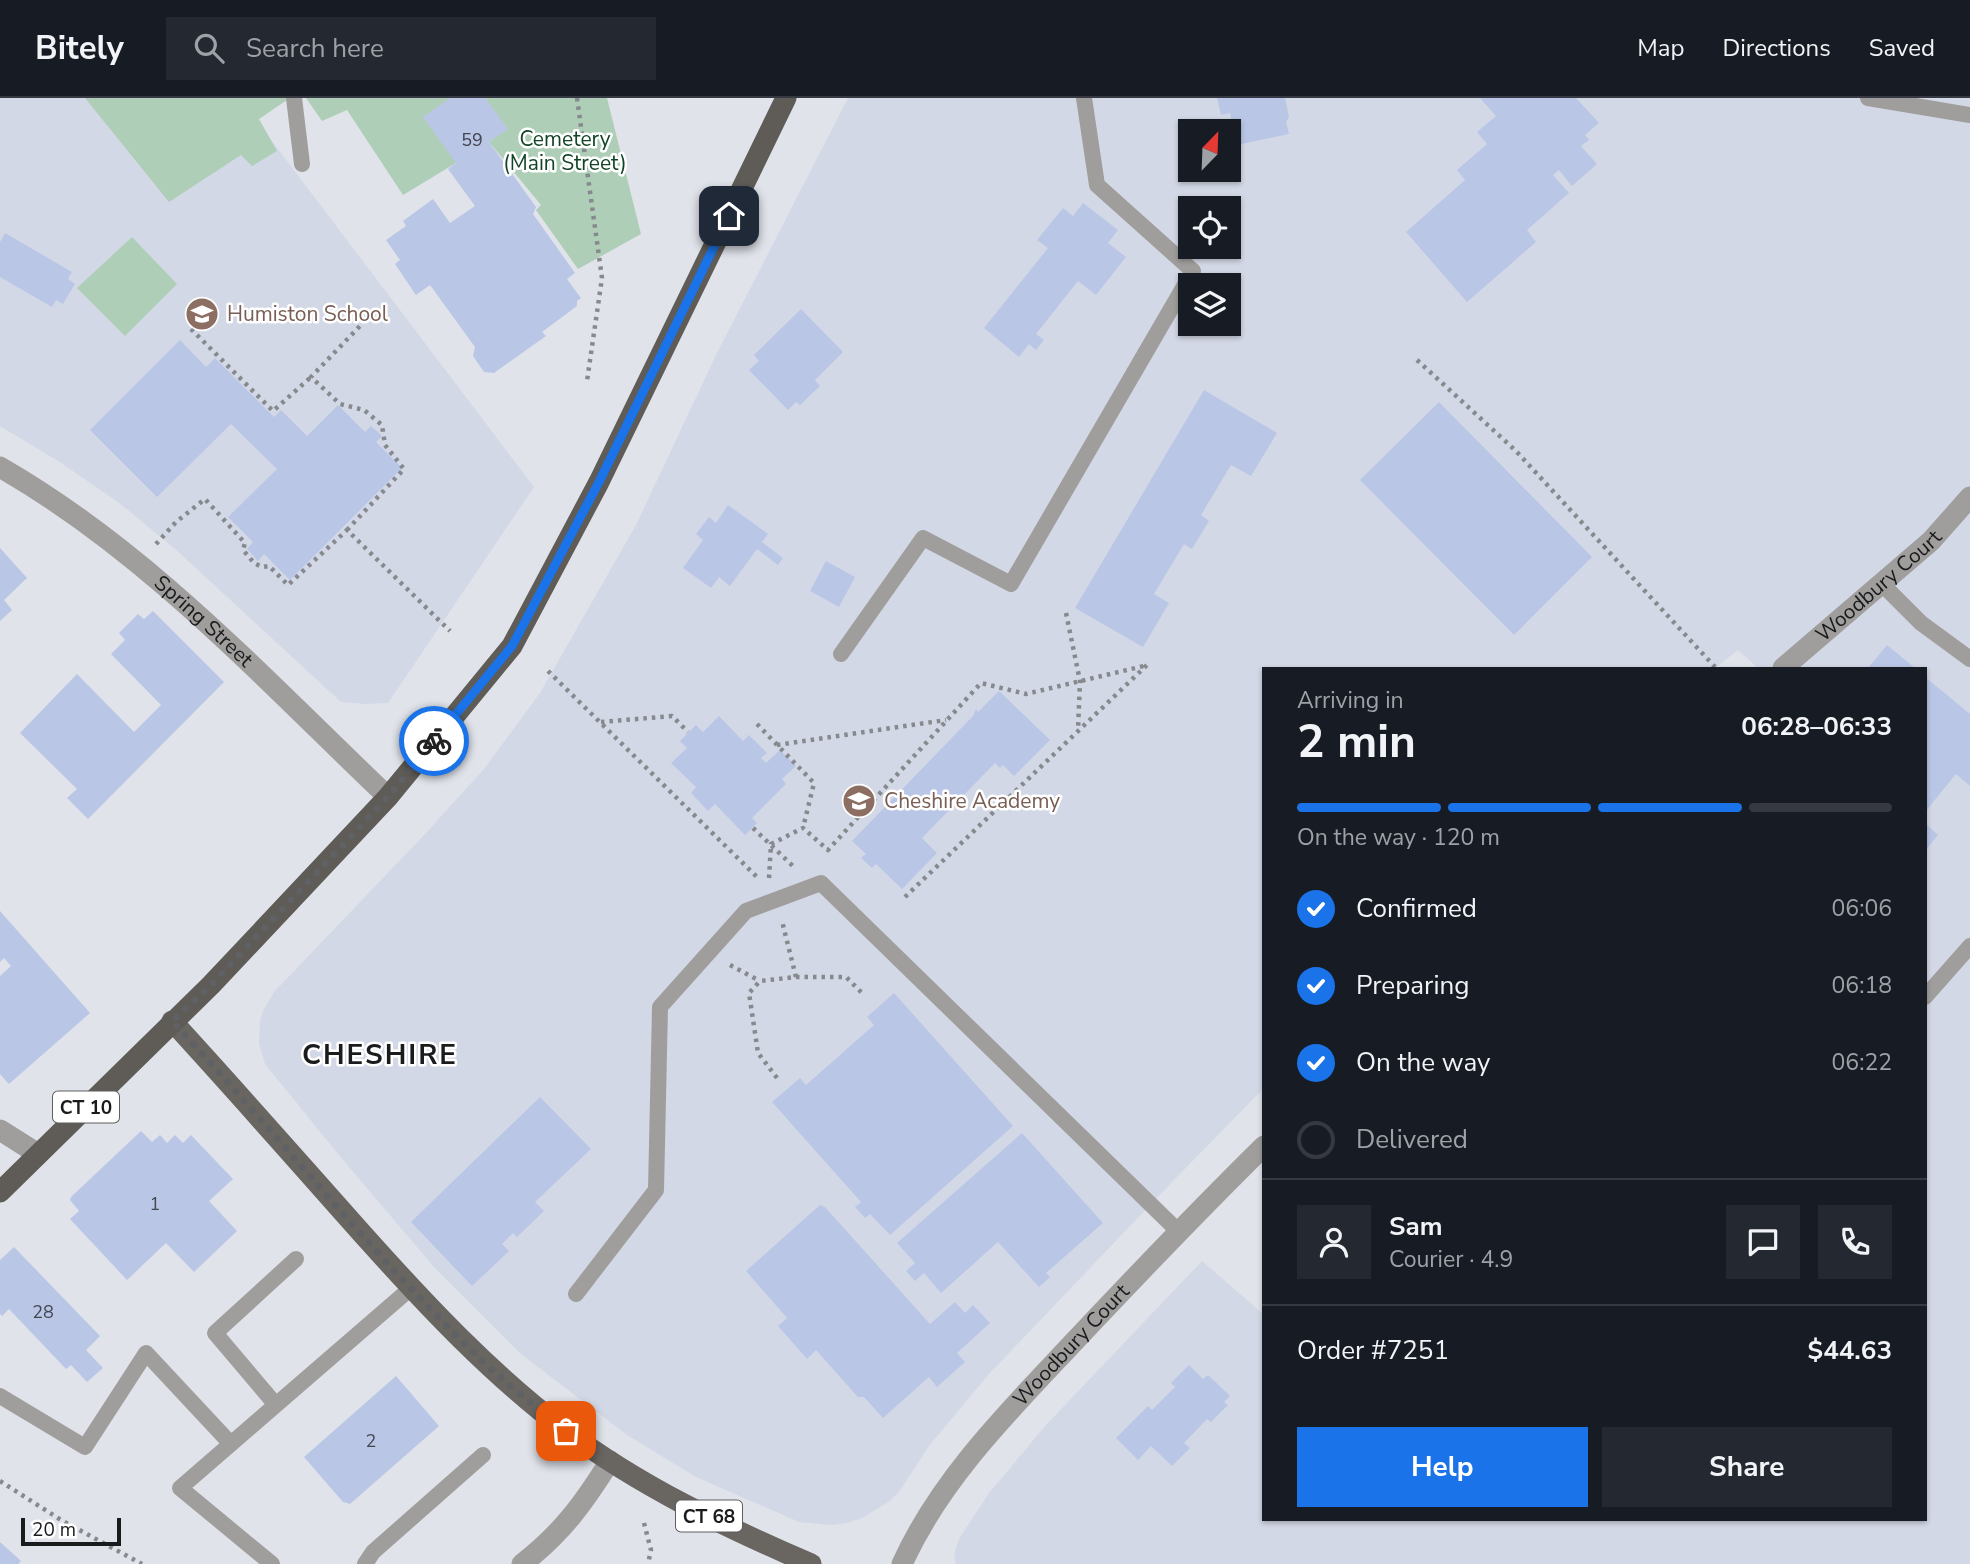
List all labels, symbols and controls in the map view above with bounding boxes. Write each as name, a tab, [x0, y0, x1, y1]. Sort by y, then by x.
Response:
search box	[166, 17, 656, 80]
text: Bitely	[35, 26, 124, 71]
icon: search	[190, 29, 228, 67]
text: Search here	[246, 31, 384, 66]
text: Map	[1637, 32, 1684, 64]
text: Directions	[1722, 32, 1831, 64]
text: Saved	[1869, 32, 1935, 64]
north arrow	[1178, 119, 1241, 182]
map controls	[1178, 119, 1241, 336]
park label: Cemetery (Main Street)	[503, 125, 627, 177]
house number: 59	[461, 128, 483, 152]
pin	[699, 186, 759, 246]
button: locate	[1178, 196, 1241, 259]
icon: home	[710, 197, 748, 235]
button: layers	[1178, 273, 1241, 336]
school or university icon: Humiston School	[183, 295, 221, 333]
place label: Humiston School	[227, 300, 389, 328]
street label: Woodbury Court	[1809, 524, 1949, 648]
street label: Spring Street	[148, 569, 260, 674]
text: Arriving in	[1297, 685, 1404, 716]
courier	[399, 706, 469, 776]
text: 06:28–06:33	[1741, 709, 1892, 744]
text: 2 min	[1297, 710, 1416, 773]
icon: bike	[415, 722, 453, 760]
school or university icon: Cheshire Academy	[840, 782, 878, 820]
place label: Cheshire Academy	[884, 787, 1060, 815]
text: On the way · 120 m	[1297, 822, 1500, 853]
icon: check	[1297, 890, 1335, 928]
text: Confirmed	[1356, 891, 1477, 926]
text: 06:06	[1832, 893, 1892, 924]
icon: check	[1297, 967, 1335, 1005]
text: Preparing	[1356, 968, 1469, 1003]
text: 06:18	[1832, 970, 1892, 1001]
district label: CHESHIRE	[302, 1036, 458, 1074]
icon: check	[1297, 1044, 1335, 1082]
text: On the way	[1356, 1045, 1490, 1080]
text: 06:22	[1832, 1047, 1892, 1078]
road number: CT 10	[53, 1091, 119, 1122]
text: Delivered	[1356, 1122, 1468, 1157]
house number: 1	[150, 1192, 160, 1216]
button: person	[1297, 1205, 1371, 1279]
button: chat	[1726, 1205, 1800, 1279]
button: phone	[1818, 1205, 1892, 1279]
text: Sam	[1389, 1209, 1442, 1244]
text: Courier · 4.9	[1389, 1244, 1513, 1275]
street label: Woodbury Court	[1007, 1277, 1136, 1412]
house number: 28	[32, 1300, 54, 1324]
text: Order #7251	[1297, 1333, 1449, 1368]
text: $44.63	[1808, 1333, 1892, 1368]
pin	[536, 1401, 596, 1461]
icon: bag	[547, 1412, 585, 1450]
button: Help	[1297, 1427, 1588, 1507]
button: Share	[1602, 1427, 1892, 1507]
house number: 2	[366, 1429, 376, 1453]
road number: CT 68	[676, 1500, 742, 1532]
scale bar	[21, 1515, 121, 1547]
text: 20 m	[32, 1517, 76, 1543]

